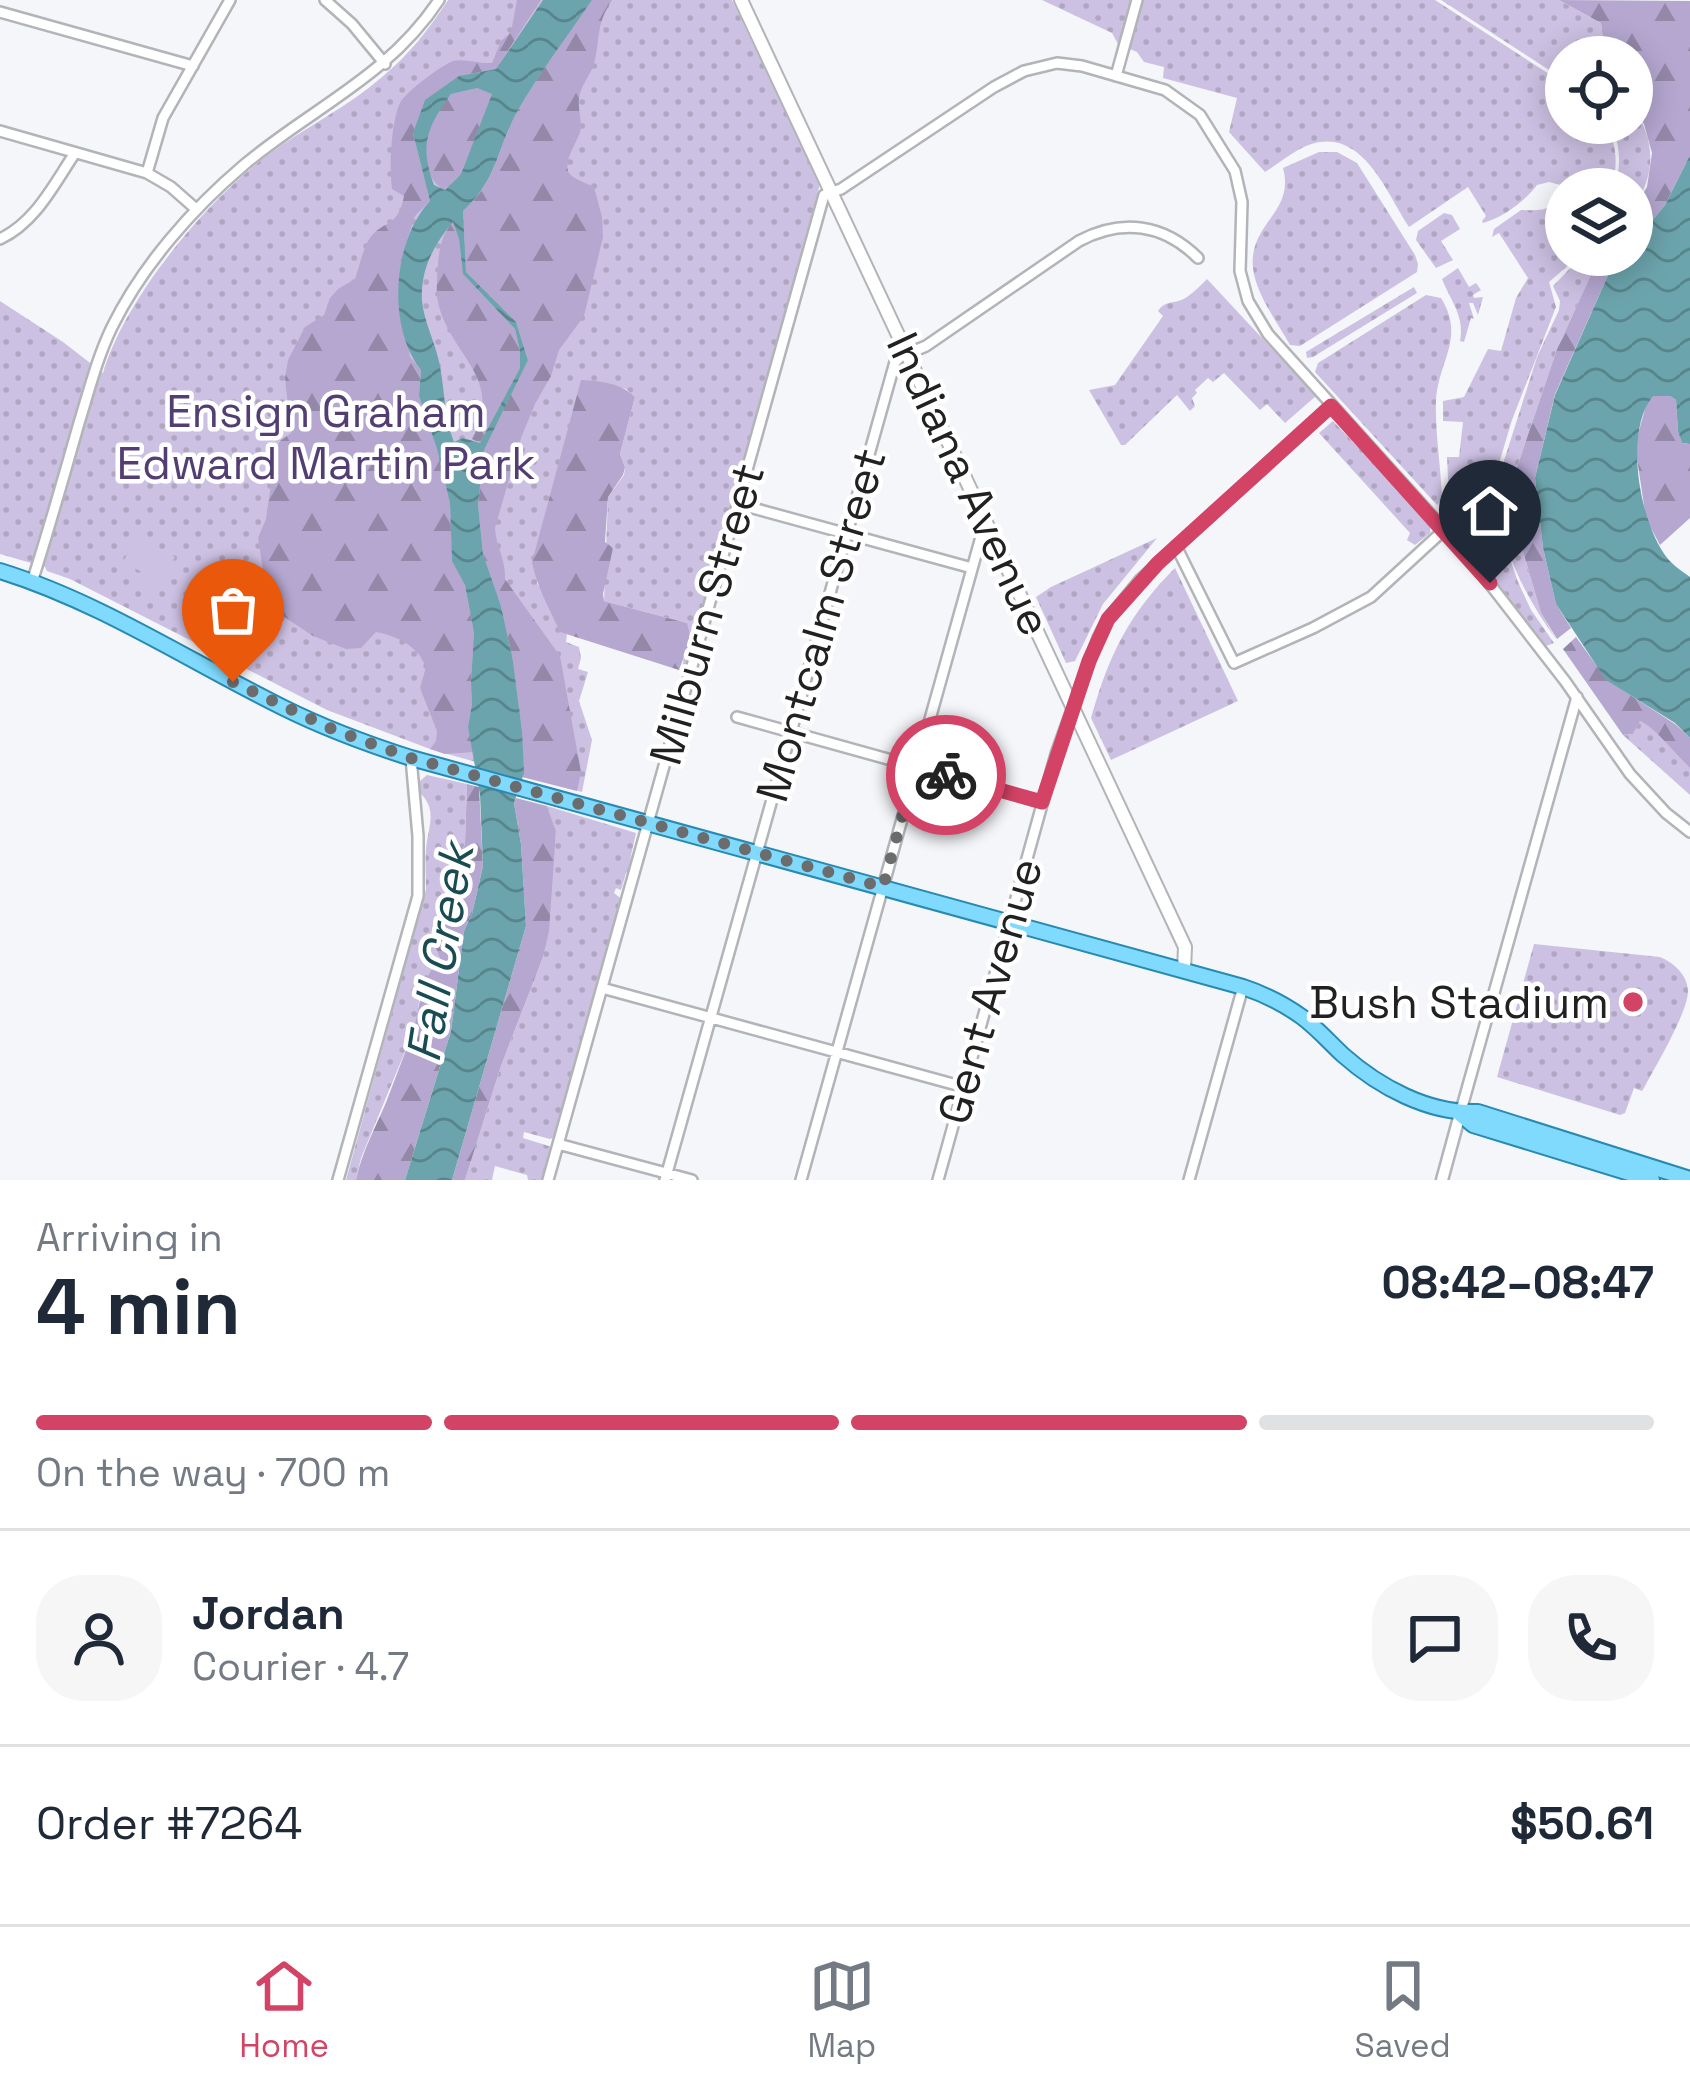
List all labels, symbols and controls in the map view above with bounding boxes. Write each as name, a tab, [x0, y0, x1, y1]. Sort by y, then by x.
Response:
map controls	[1545, 36, 1653, 276]
button: locate	[1545, 36, 1653, 144]
button: layers	[1545, 168, 1653, 276]
street label: Indiana Avenue	[874, 323, 1064, 645]
park label: Ensign Graham Edward Martin Park	[117, 383, 535, 492]
street label: Montcalm Street	[743, 442, 899, 808]
street label: Milburn Street	[637, 457, 777, 771]
pin	[1439, 460, 1541, 583]
icon: home	[1457, 478, 1523, 544]
pin	[182, 559, 284, 682]
icon: bag	[200, 577, 266, 643]
courier	[886, 715, 1006, 835]
icon: bike	[913, 742, 979, 808]
water label: Fall Creek	[393, 835, 488, 1066]
street label: Gent Avenue	[925, 852, 1055, 1130]
place label: Bush Stadium	[1309, 974, 1609, 1031]
marker: Bush Stadium	[1620, 989, 1646, 1015]
text: Arriving in	[36, 1213, 223, 1262]
text: 08:42–08:47	[1382, 1254, 1654, 1311]
text: 4 min	[36, 1257, 241, 1357]
text: On the way · 700 m	[36, 1448, 390, 1497]
button: person	[36, 1575, 162, 1701]
button: chat	[1372, 1575, 1498, 1701]
button: phone	[1528, 1575, 1654, 1701]
text: Jordan	[192, 1585, 345, 1642]
text: Courier · 4.7	[192, 1642, 409, 1691]
text: Order #7264	[36, 1795, 302, 1852]
text: $50.61	[1510, 1795, 1654, 1852]
tab: Home	[239, 1953, 329, 2067]
tab: Map	[807, 1953, 876, 2067]
tab: Saved	[1355, 1953, 1451, 2067]

